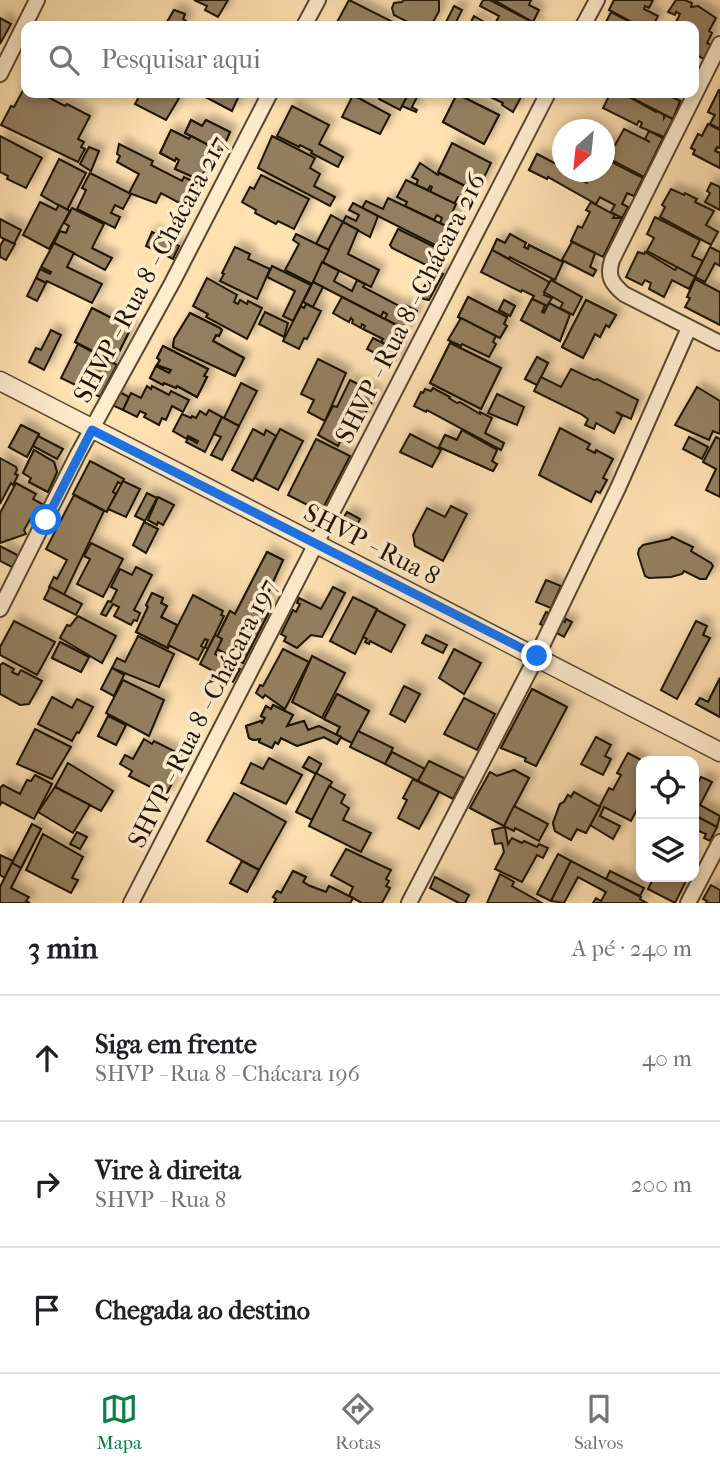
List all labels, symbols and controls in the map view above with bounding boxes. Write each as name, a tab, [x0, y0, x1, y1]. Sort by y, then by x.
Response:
search box	[21, 21, 699, 98]
icon: search	[45, 41, 83, 79]
text: Pesquisar aqui	[101, 44, 261, 75]
north arrow	[552, 119, 615, 182]
street label: SHVP - Rua 8 - Chácara 217	[67, 131, 234, 408]
street label: SHVP - Rua 8 - Chácara 216	[329, 167, 493, 449]
street label: SHVP - Rua 8	[299, 497, 445, 592]
route start	[30, 504, 61, 535]
street label: SHVP - Rua 8 - Chácara 197	[121, 573, 284, 853]
route end	[521, 640, 552, 671]
map controls	[636, 756, 699, 882]
button: locate	[636, 756, 699, 819]
button: layers	[636, 819, 699, 882]
text: 3 min	[28, 931, 98, 966]
text: A pé · 240 m	[572, 935, 692, 962]
text: Siga em frente	[95, 1029, 257, 1060]
icon: ahead	[28, 1039, 66, 1077]
text: 40 m	[642, 1045, 692, 1072]
text: SHVP - Rua 8 - Chácara 196	[95, 1060, 360, 1087]
text: Vire à direita	[95, 1155, 241, 1186]
icon: right	[28, 1165, 66, 1203]
text: 200 m	[631, 1171, 692, 1198]
text: SHVP - Rua 8	[95, 1186, 226, 1213]
icon: arrive	[28, 1291, 66, 1329]
text: Chegada ao destino	[95, 1295, 310, 1326]
tab: Mapa	[97, 1390, 142, 1454]
tab: Rotas	[335, 1390, 381, 1454]
tab: Salvos	[574, 1390, 623, 1454]

